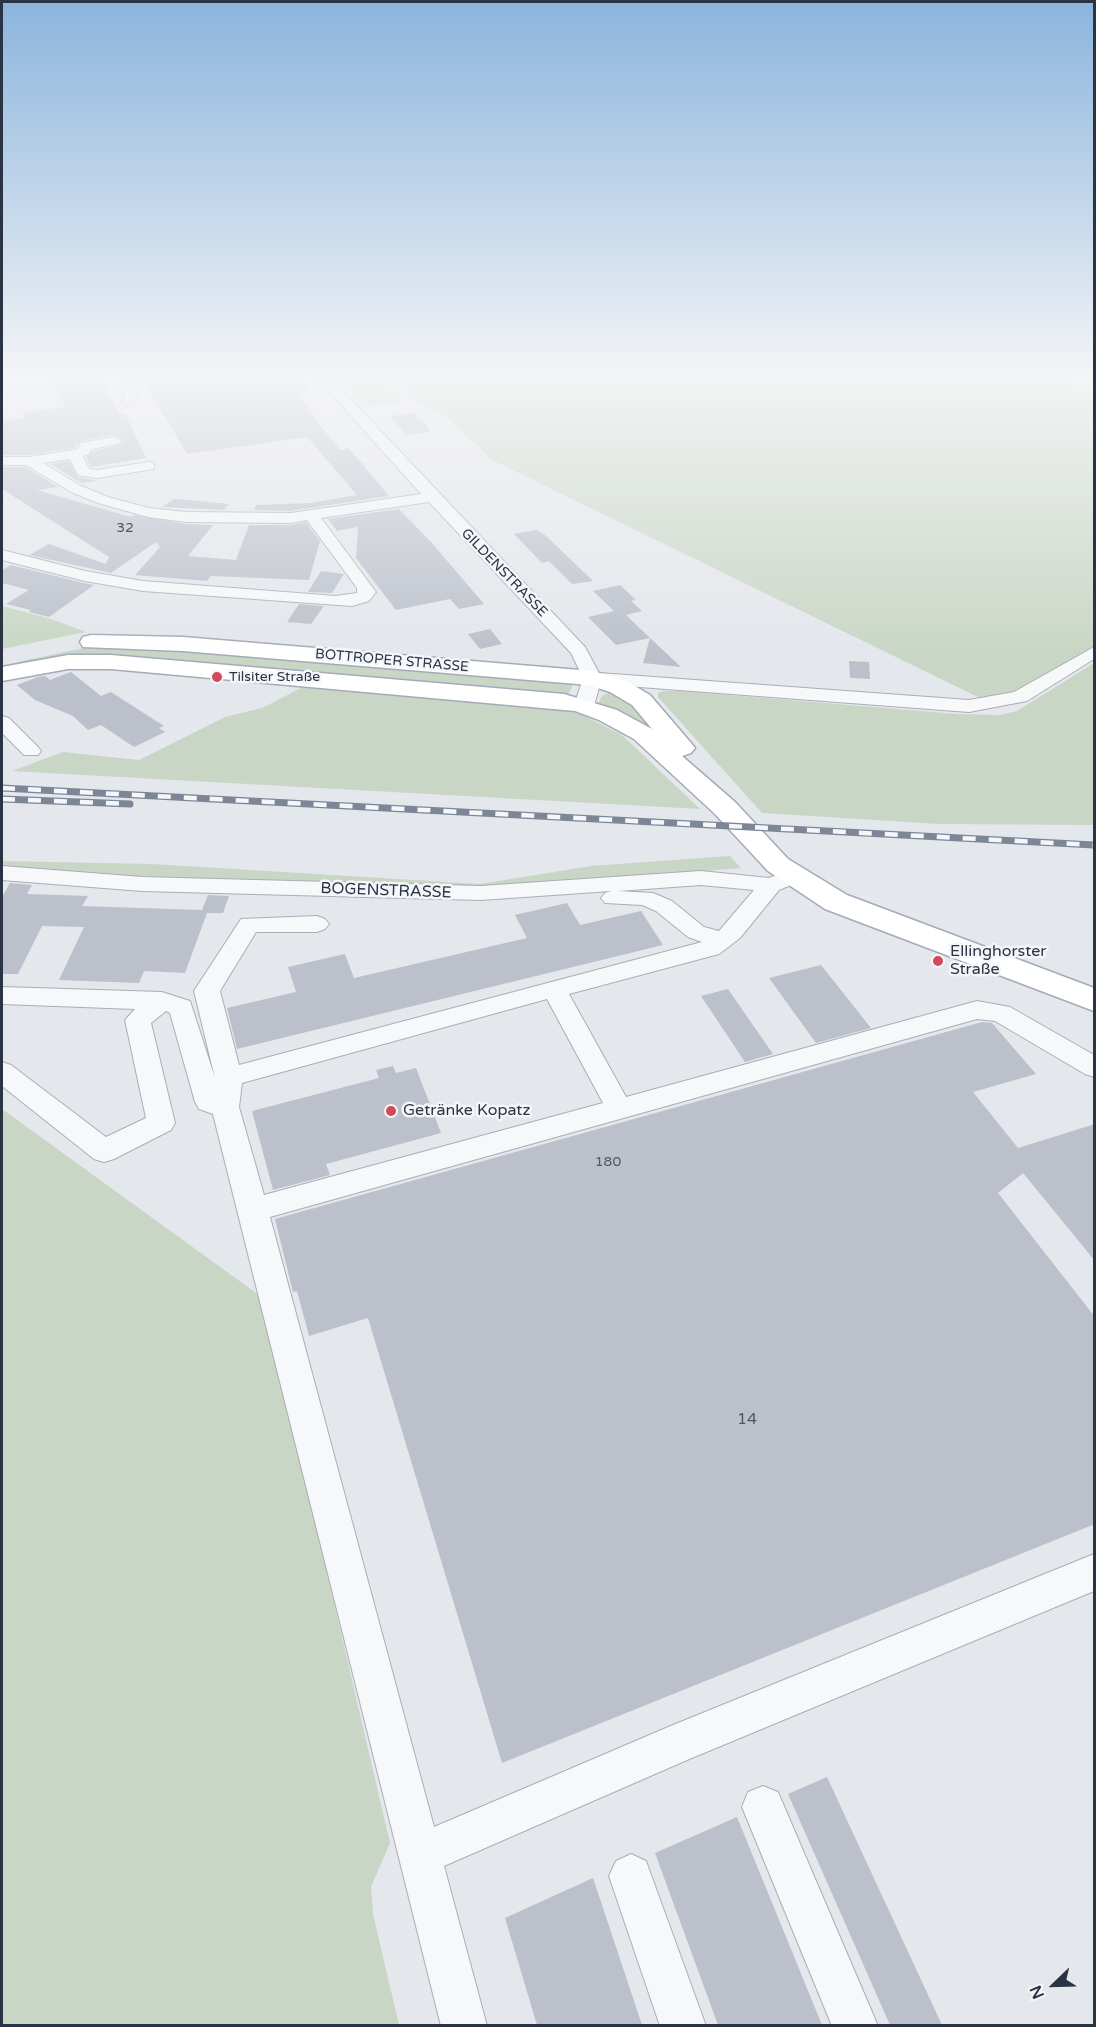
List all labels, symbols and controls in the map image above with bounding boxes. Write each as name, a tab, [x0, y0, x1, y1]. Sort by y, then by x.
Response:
house number: 32	[116, 520, 134, 536]
street label: GILDENSTRASSE	[457, 525, 551, 621]
street label: BOTTROPER STRASSE	[314, 646, 470, 676]
place label: Tilsiter Straße	[229, 669, 320, 685]
marker: Tilsiter Straße	[210, 670, 224, 684]
street label: BOGENSTRASSE	[320, 879, 452, 903]
place label: Ellinghorster Straße	[950, 942, 1046, 980]
marker: Ellinghorster Straße	[931, 954, 945, 968]
place label: Getränke Kopatz	[403, 1101, 530, 1121]
marker: Getränke Kopatz	[384, 1104, 398, 1118]
house number: 180	[595, 1154, 621, 1170]
house number: 14	[737, 1410, 757, 1430]
north arrow	[1024, 1955, 1084, 2015]
text: N	[1026, 1982, 1049, 2002]

